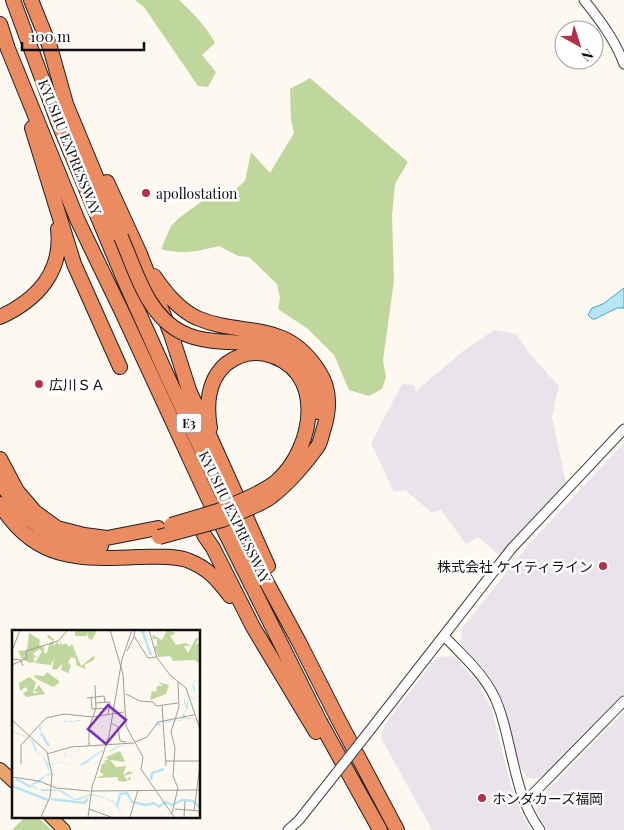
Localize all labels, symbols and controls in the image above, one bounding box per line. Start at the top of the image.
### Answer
scale bar [22,20,145,52]
north arrow [554,20,604,70]
text: 100 m [30,26,71,46]
text: N [578,45,597,66]
street label: KYUSHU EXPRESSWAY [34,76,106,218]
place label: apollostation [156,184,238,203]
marker: apollostation [140,187,152,199]
place label: 広川ＳＡ [49,375,105,394]
marker: 広川ＳＡ [33,378,45,390]
road number: E3 [176,413,202,432]
street label: KYUSHU EXPRESSWAY [195,448,276,587]
place label: 株式会社 ケイティライン [437,557,593,576]
marker: 株式会社 ケイティライン [597,560,609,572]
inset map [12,630,200,818]
place label: ホンダカーズ福岡 [492,789,603,808]
marker: ホンダカーズ福岡 [476,792,488,804]

